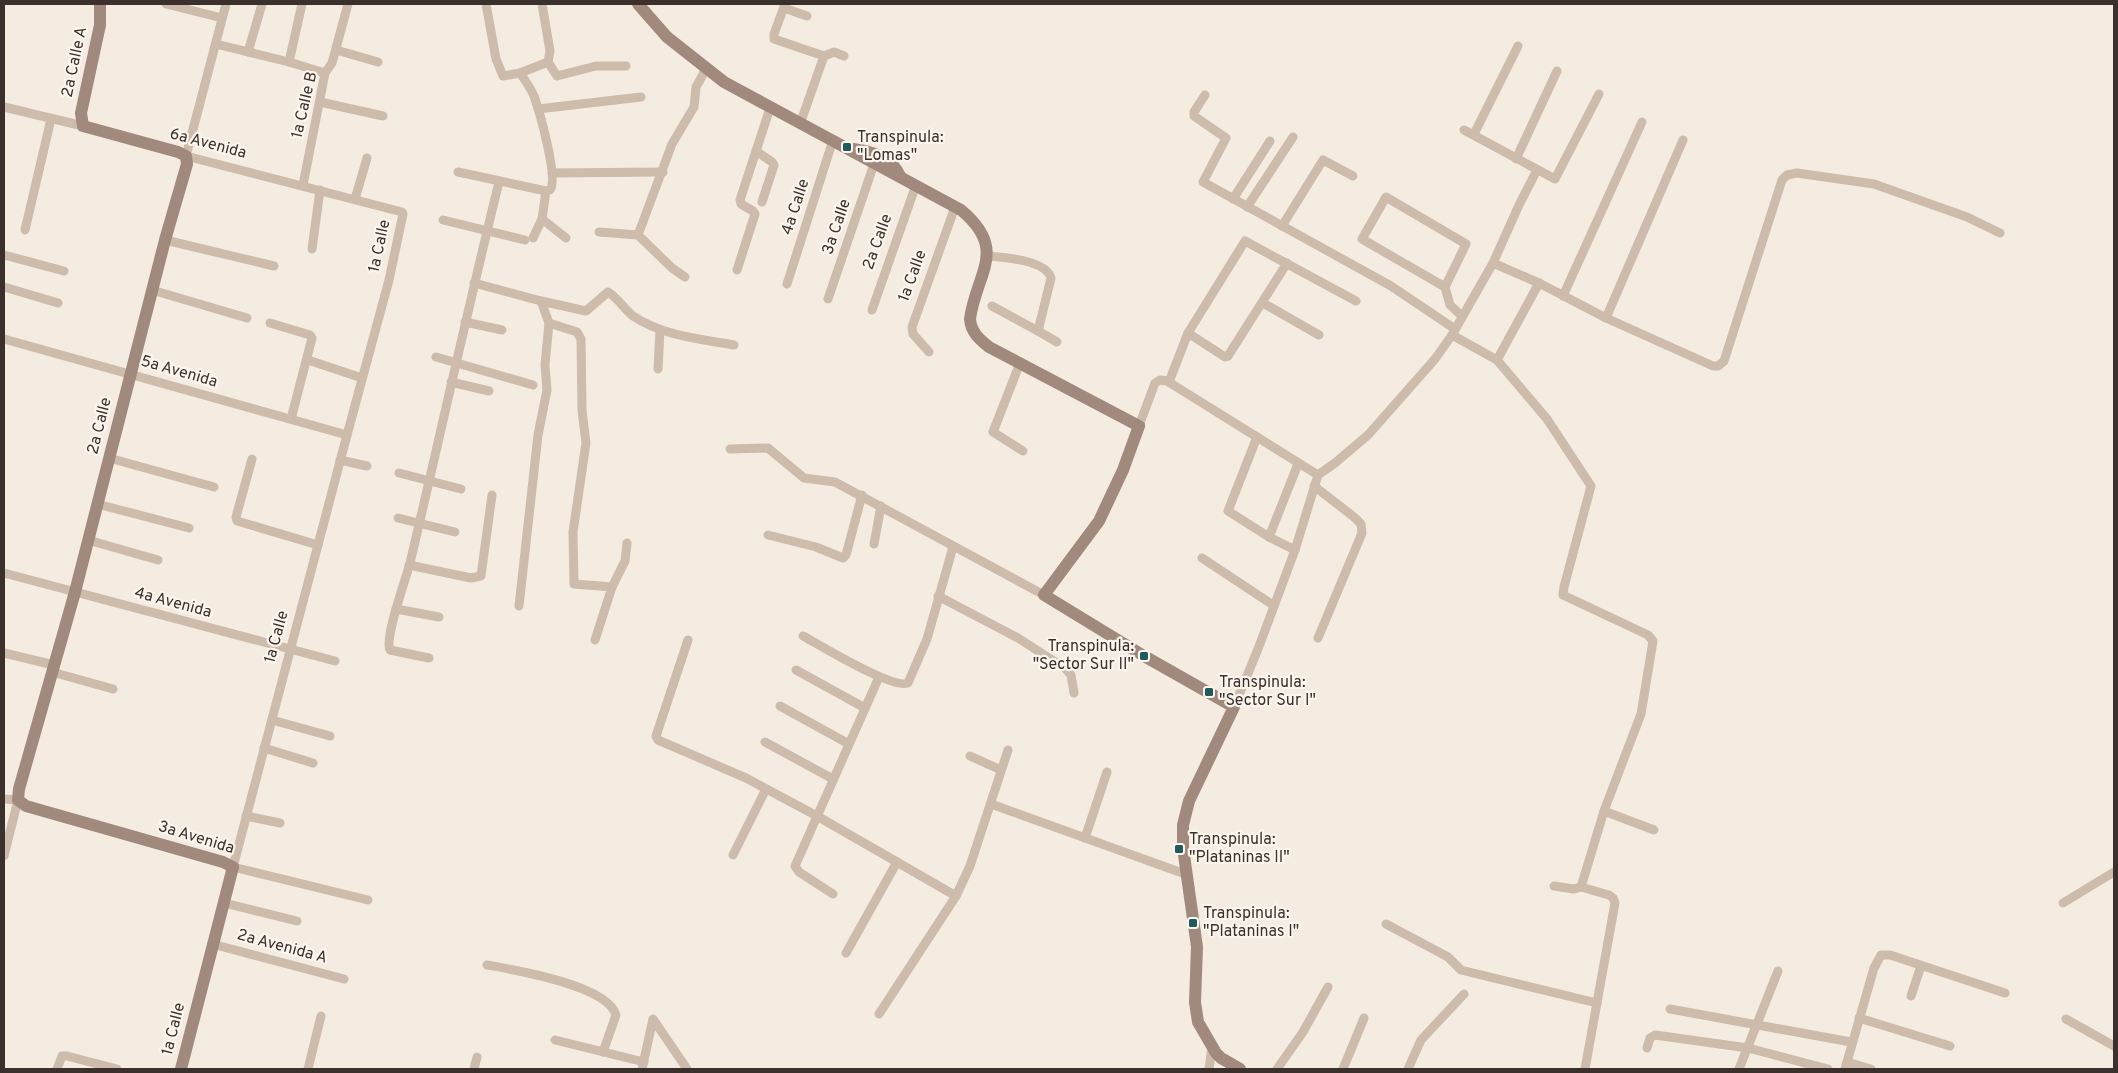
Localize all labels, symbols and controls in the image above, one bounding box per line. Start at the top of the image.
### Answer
street label: 2a Calle A [58,25,92,99]
street label: 1a Calle B [288,70,322,140]
street label: 6a Avenida [167,124,249,164]
place label: Transpinula: "Lomas" [857,128,944,166]
marker: Transpinula: "Lomas" [841,141,853,153]
street label: 4a Calle [778,176,814,238]
street label: 3a Calle [818,196,856,258]
street label: 2a Calle [859,211,897,273]
street label: 1a Calle [365,218,395,274]
street label: 1a Calle [894,247,932,305]
street label: 5a Avenida [138,352,220,392]
street label: 2a Calle [83,396,117,456]
street label: 4a Avenida [132,583,214,623]
street label: 1a Calle [260,609,294,665]
place label: Transpinula: "Sector Sur II" [1033,637,1134,675]
marker: Transpinula: "Sector Sur II" [1138,650,1150,662]
place label: Transpinula: "Sector Sur I" [1219,673,1316,711]
marker: Transpinula: "Sector Sur I" [1203,686,1215,698]
street label: 3a Avenida [155,817,237,859]
place label: Transpinula: "Plataninas II" [1189,830,1290,868]
marker: Transpinula: "Plataninas II" [1173,843,1185,855]
place label: Transpinula: "Plataninas I" [1203,904,1299,942]
marker: Transpinula: "Plataninas I" [1187,917,1199,929]
street label: 2a Avenida A [235,925,329,969]
street label: 1a Calle [158,1001,190,1057]

